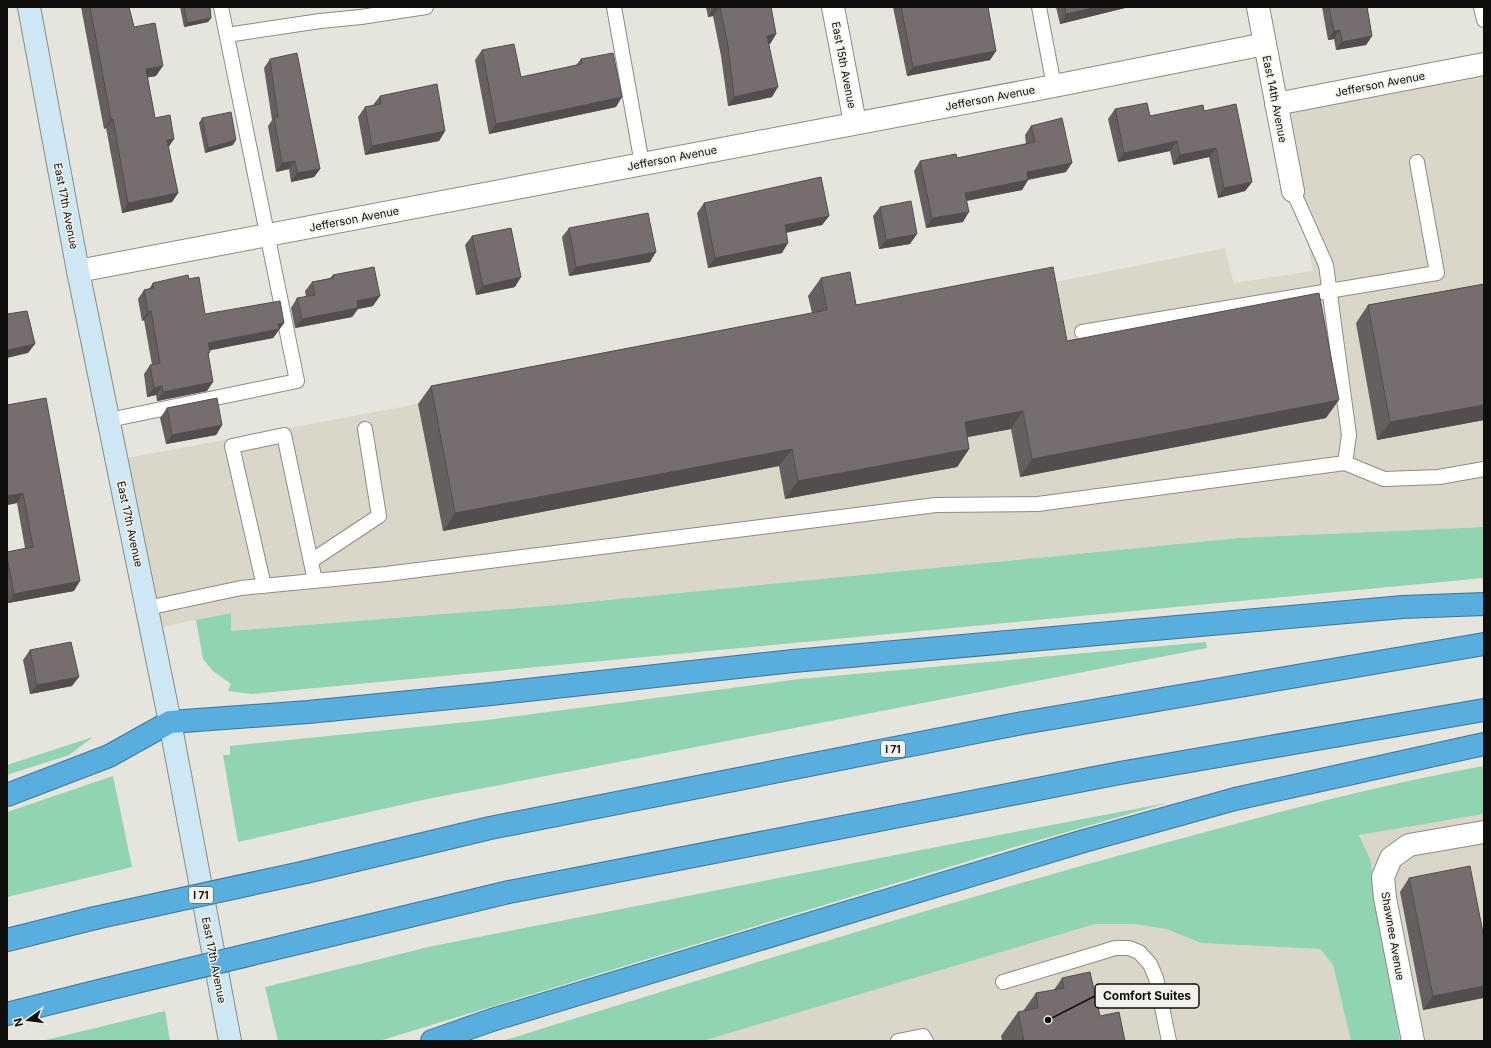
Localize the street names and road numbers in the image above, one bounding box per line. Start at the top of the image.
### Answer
street label: East 15th Avenue [829,20,859,110]
street label: East 14th Avenue [1260,54,1290,144]
street label: Jefferson Avenue [1334,68,1426,100]
street label: Jefferson Avenue [944,82,1036,114]
street label: Jefferson Avenue [626,142,718,174]
street label: East 17th Avenue [51,162,81,250]
street label: Jefferson Avenue [308,203,400,235]
street label: East 17th Avenue [114,480,146,568]
road number: I 71 [881,741,905,757]
road number: I 71 [189,887,213,903]
street label: Shawnee Avenue [1378,891,1408,981]
street label: East 17th Avenue [199,916,229,1004]

